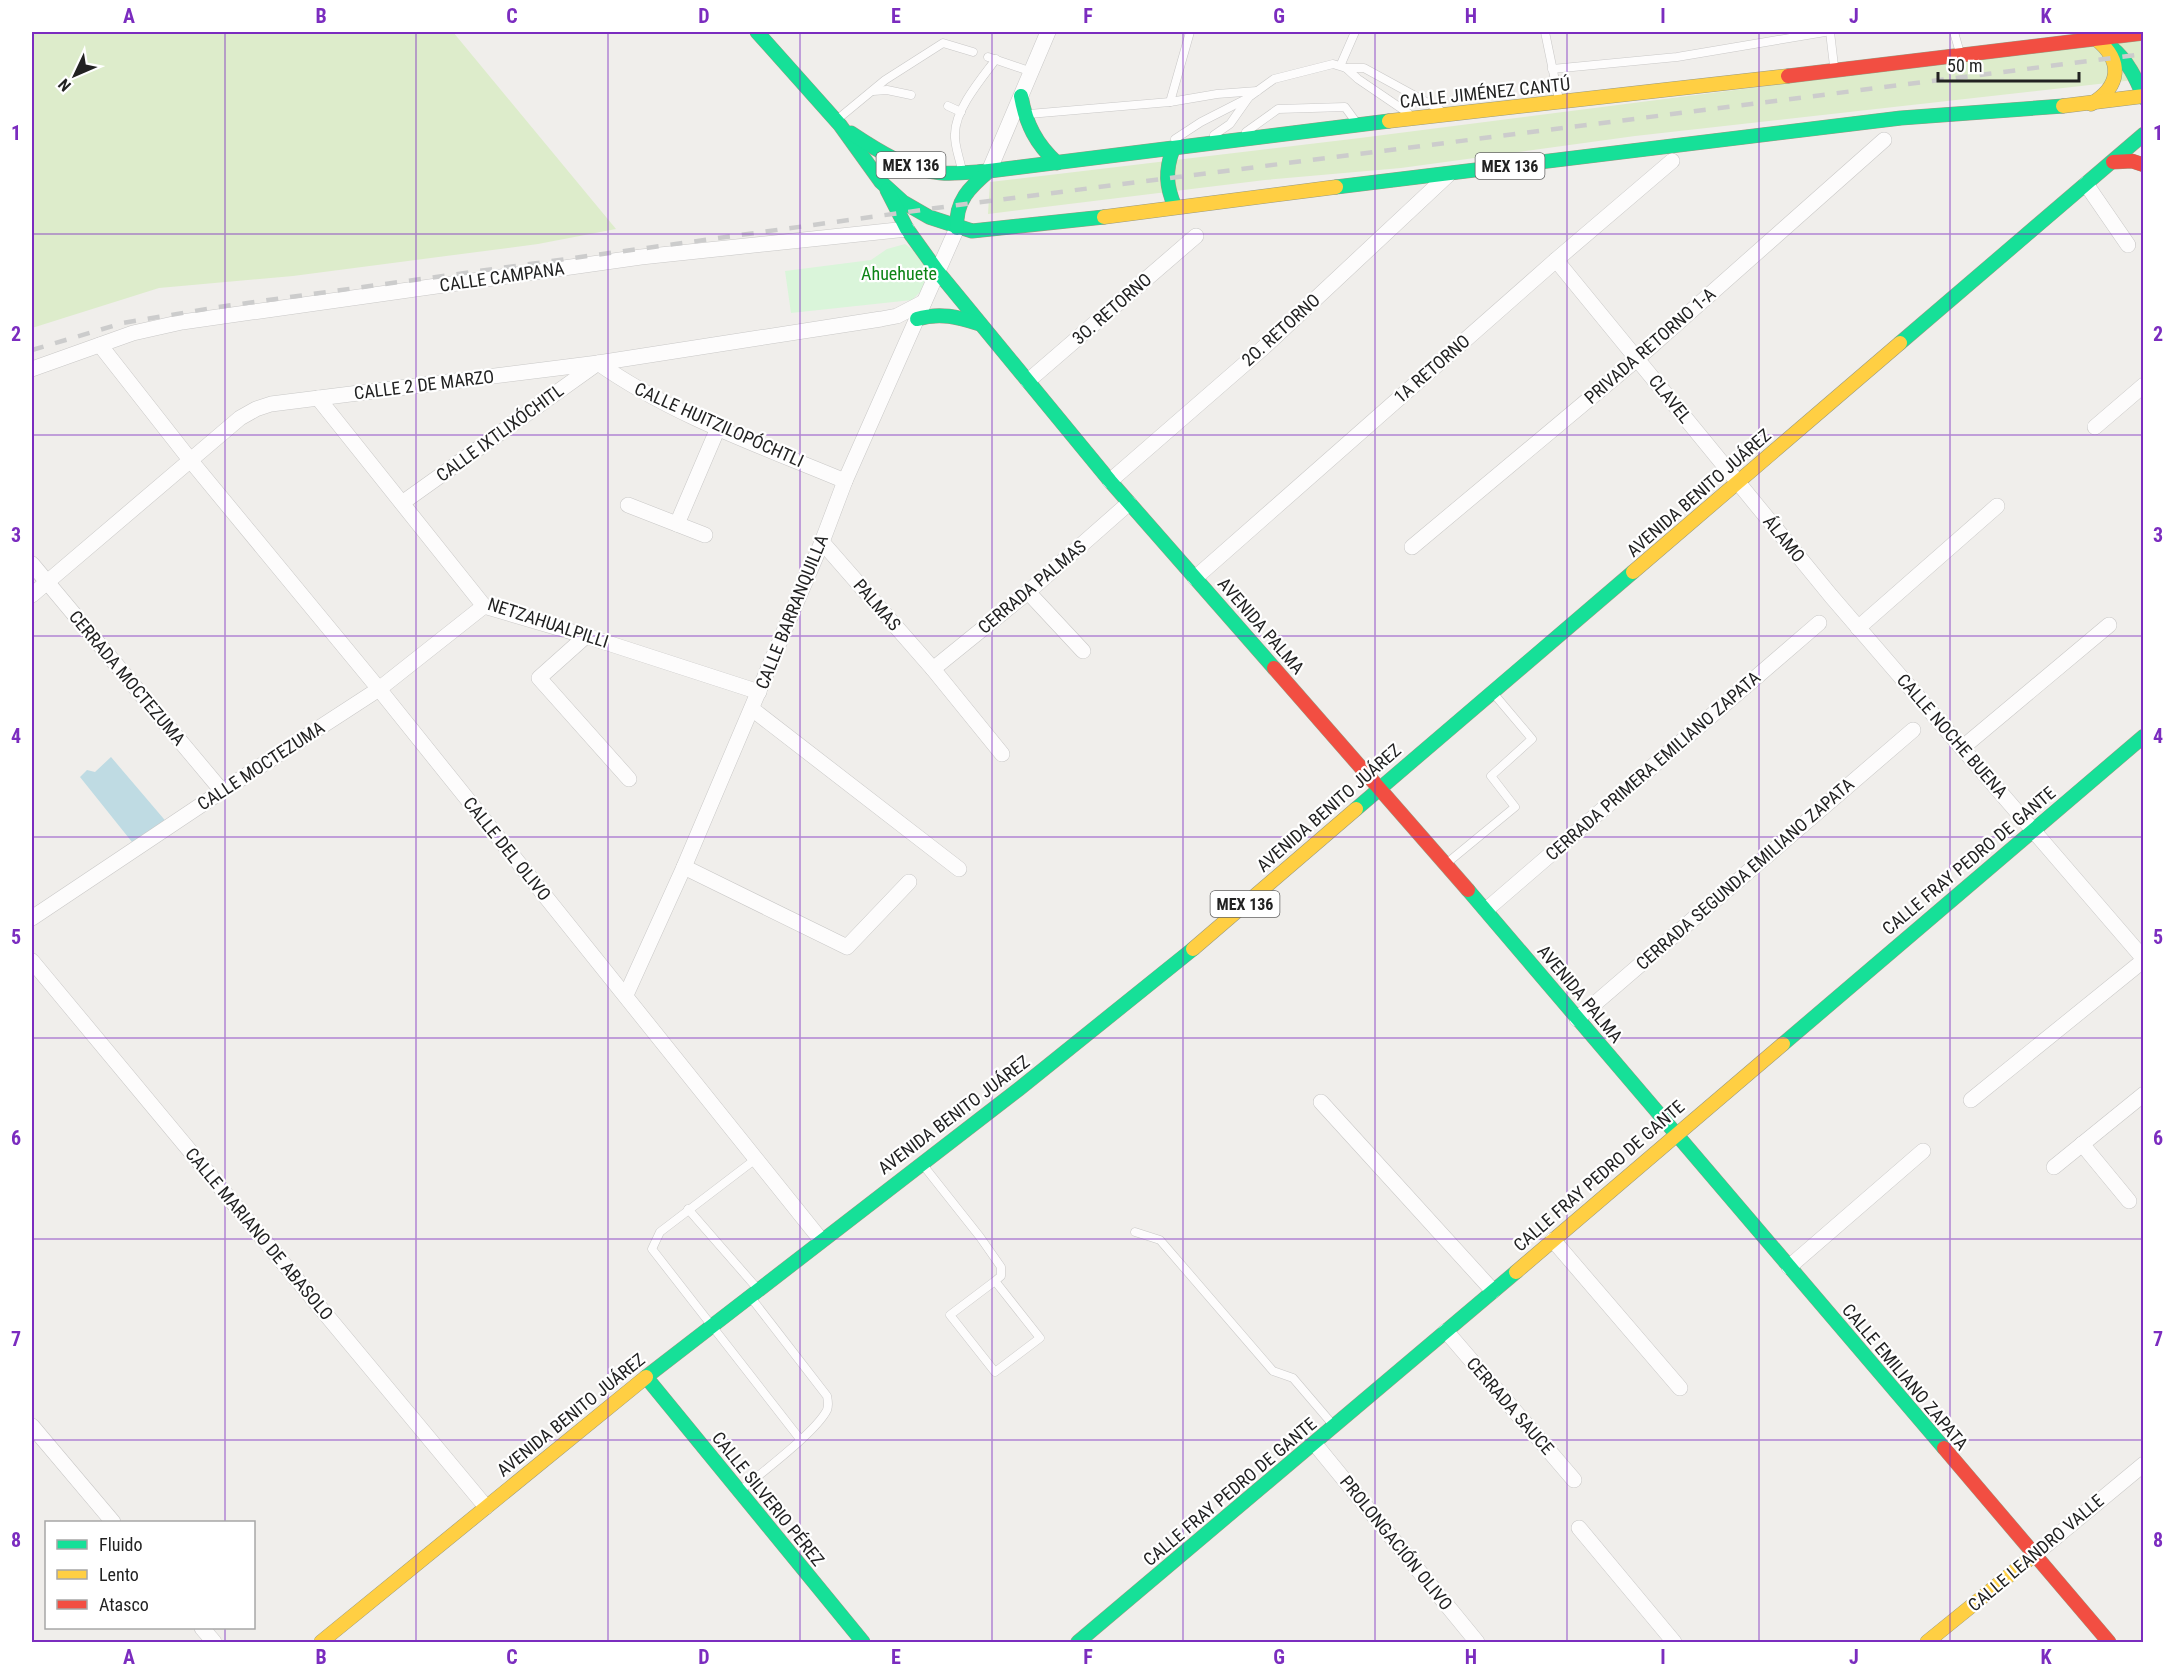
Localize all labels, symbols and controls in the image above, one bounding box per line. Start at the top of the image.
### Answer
text: A [123,4,135,28]
text: B [315,4,327,28]
text: C [506,4,518,28]
text: D [698,4,710,28]
text: E [891,4,901,28]
text: F [1083,4,1093,28]
text: G [1273,4,1285,28]
text: H [1465,4,1477,28]
text: I [1660,4,1666,28]
text: J [1849,4,1859,28]
text: K [2040,4,2052,28]
north arrow [45,45,105,105]
scale bar [1938,45,2079,83]
text: 50 m [1947,55,1982,76]
street label: CALLE JIMÉNEZ CANTÚ [1399,73,1571,112]
text: N [54,75,75,95]
text: 1 [11,121,21,145]
text: 1 [2153,121,2163,145]
road number: MEX 136 [876,152,946,178]
road number: MEX 136 [1476,153,1544,179]
street label: CALLE CAMPANA [438,257,566,296]
park label: Ahuehuete [861,263,937,284]
street label: 3O. RETORNO [1068,269,1155,349]
street label: PRIVADA RETORNO 1-A [1580,283,1720,408]
street label: 2O. RETORNO [1237,289,1324,370]
text: 2 [11,322,21,346]
text: 2 [2153,322,2163,346]
street label: 1A RETORNO [1389,330,1474,407]
street label: CALLE 2 DE MARZO [353,365,495,404]
street label: CLAVEL [1645,370,1696,427]
street label: CALLE HUITZILOPÓCHTLI [631,378,807,471]
street label: CALLE IXTLIXÓCHITL [432,379,568,486]
street label: AVENIDA BENITO JUÁREZ [1622,424,1775,561]
street label: ÁLAMO [1759,511,1810,566]
text: 3 [11,523,21,547]
text: 3 [2153,523,2163,547]
street label: CALLE BARRANQUILLA [751,531,832,692]
street label: CERRADA PALMAS [973,535,1090,638]
street label: AVENIDA PALMA [1214,573,1309,679]
street label: PALMAS [849,575,905,635]
street label: NETZAHUALPILLI [485,593,611,652]
street label: CERRADA MOCTEZUMA [65,606,190,750]
street label: CERRADA PRIMERA EMILIANO ZAPATA [1541,666,1765,865]
street label: CALLE NOCHE BUENA [1893,669,2012,803]
street label: CALLE MOCTEZUMA [193,716,329,814]
text: 4 [11,724,21,748]
text: 4 [2153,724,2163,748]
street label: AVENIDA BENITO JUÁREZ [1252,739,1405,876]
street label: CERRADA SEGUNDA EMILIANO ZAPATA [1631,773,1858,974]
street label: CALLE FRAY PEDRO DE GANTE [1878,782,2060,939]
street label: CALLE DEL OLIVO [459,793,556,905]
road number: MEX 136 [1210,891,1280,917]
text: 5 [11,925,21,949]
text: 5 [2153,925,2163,949]
street label: AVENIDA PALMA [1534,941,1628,1047]
street label: AVENIDA BENITO JUÁREZ [874,1051,1034,1178]
street label: CALLE FRAY PEDRO DE GANTE [1509,1096,1688,1256]
text: 6 [11,1126,21,1150]
text: 6 [2153,1126,2163,1150]
street label: CALLE MARIANO DE ABASOLO [181,1143,338,1324]
street label: CALLE EMILIANO ZAPATA [1838,1299,1973,1455]
text: 7 [11,1327,21,1351]
text: 7 [2153,1327,2163,1351]
street label: AVENIDA BENITO JUÁREZ [493,1349,649,1481]
street label: CERRADA SAUCE [1462,1353,1558,1459]
street label: CALLE FRAY PEDRO DE GANTE [1139,1413,1321,1570]
street label: CALLE SILVERIO PÉREZ [708,1427,829,1570]
street label: PROLONGACIÓN OLIVO [1336,1471,1457,1614]
street label: CALLE LEANDRO VALLE [1964,1490,2108,1615]
legend [45,1521,255,1629]
text: 8 [11,1528,21,1552]
text: 8 [2153,1528,2163,1552]
text: Fluido [99,1534,143,1555]
text: Lento [99,1564,139,1585]
text: Atasco [99,1594,149,1615]
text: A [123,1645,135,1669]
text: B [315,1645,327,1669]
text: C [506,1645,518,1669]
text: D [698,1645,710,1669]
text: E [891,1645,901,1669]
text: F [1083,1645,1093,1669]
text: G [1273,1645,1285,1669]
text: H [1465,1645,1477,1669]
text: I [1660,1645,1666,1669]
text: J [1849,1645,1859,1669]
text: K [2040,1645,2052,1669]

